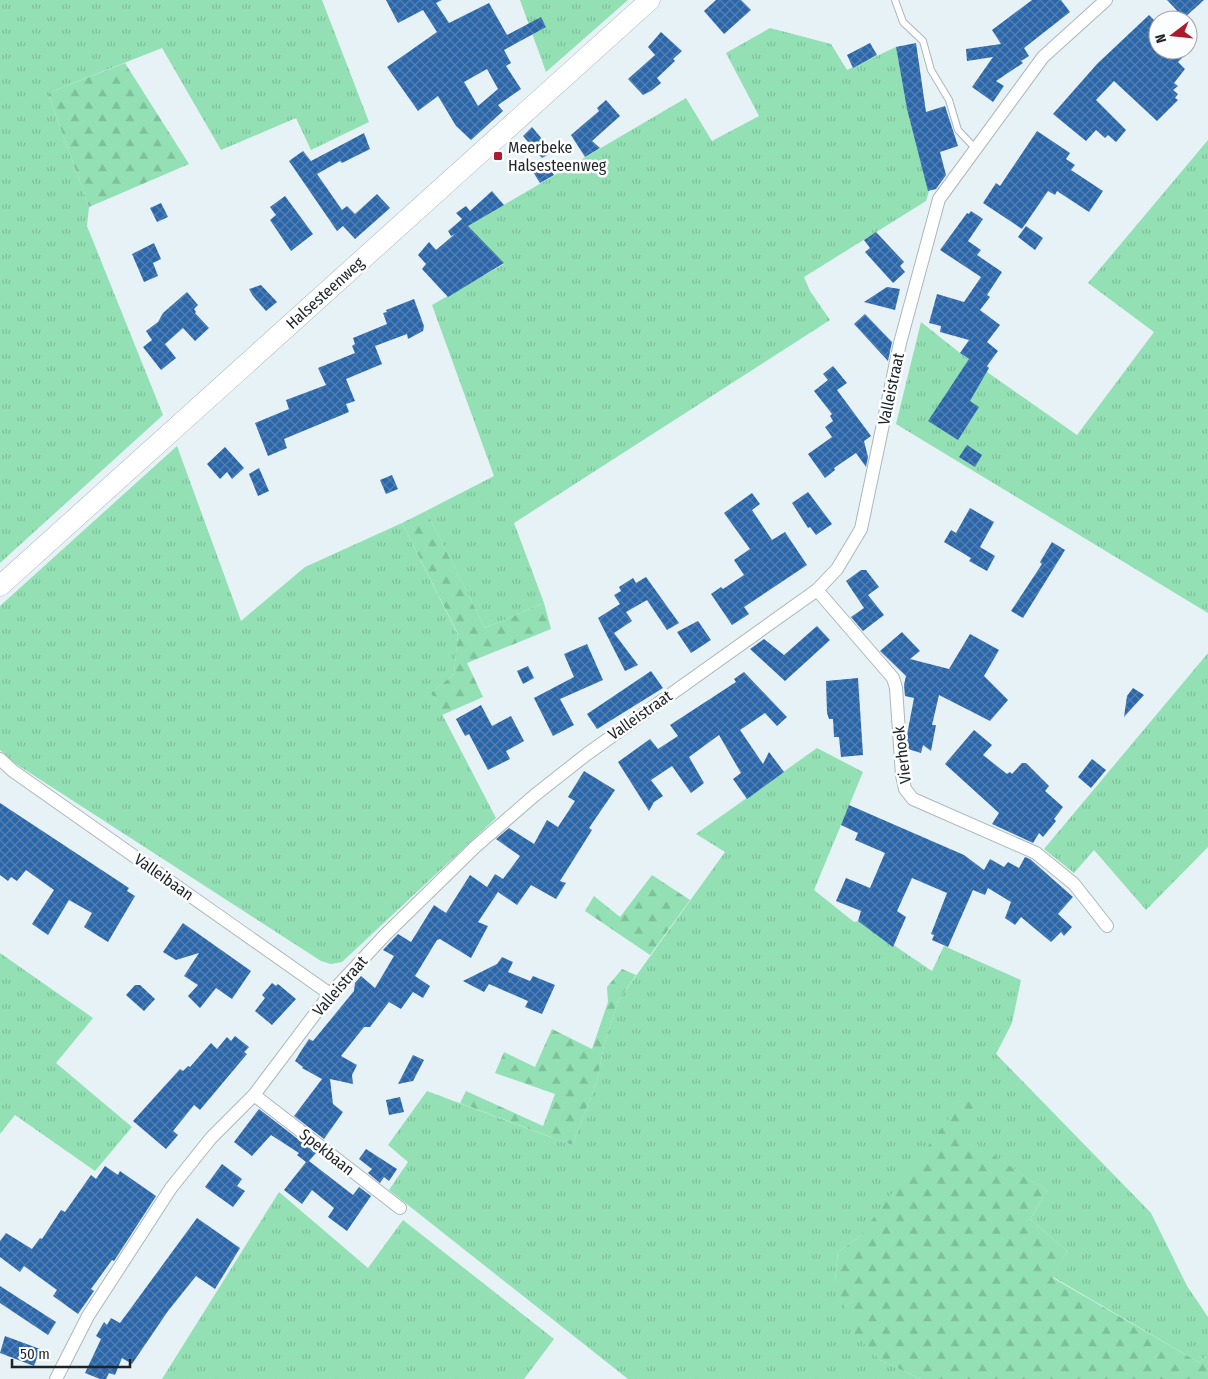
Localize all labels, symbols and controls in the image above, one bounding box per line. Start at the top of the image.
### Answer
north arrow [1148,10,1198,60]
text: N [1152,32,1170,45]
place label: Meerbeke Halsesteenweg [508,138,607,175]
marker: Meerbeke Halsesteenweg [492,150,504,162]
street label: Halsesteenweg [282,253,368,333]
street label: Valleistraat [874,350,908,427]
street label: Valleistraat [604,686,676,744]
street label: Vierhoek [889,725,915,785]
street label: Valleibaan [131,850,197,904]
street label: Valleistraat [309,951,372,1020]
street label: Spekbaan [296,1125,358,1179]
scale bar [12,1336,130,1368]
text: 50 m [20,1345,50,1363]

